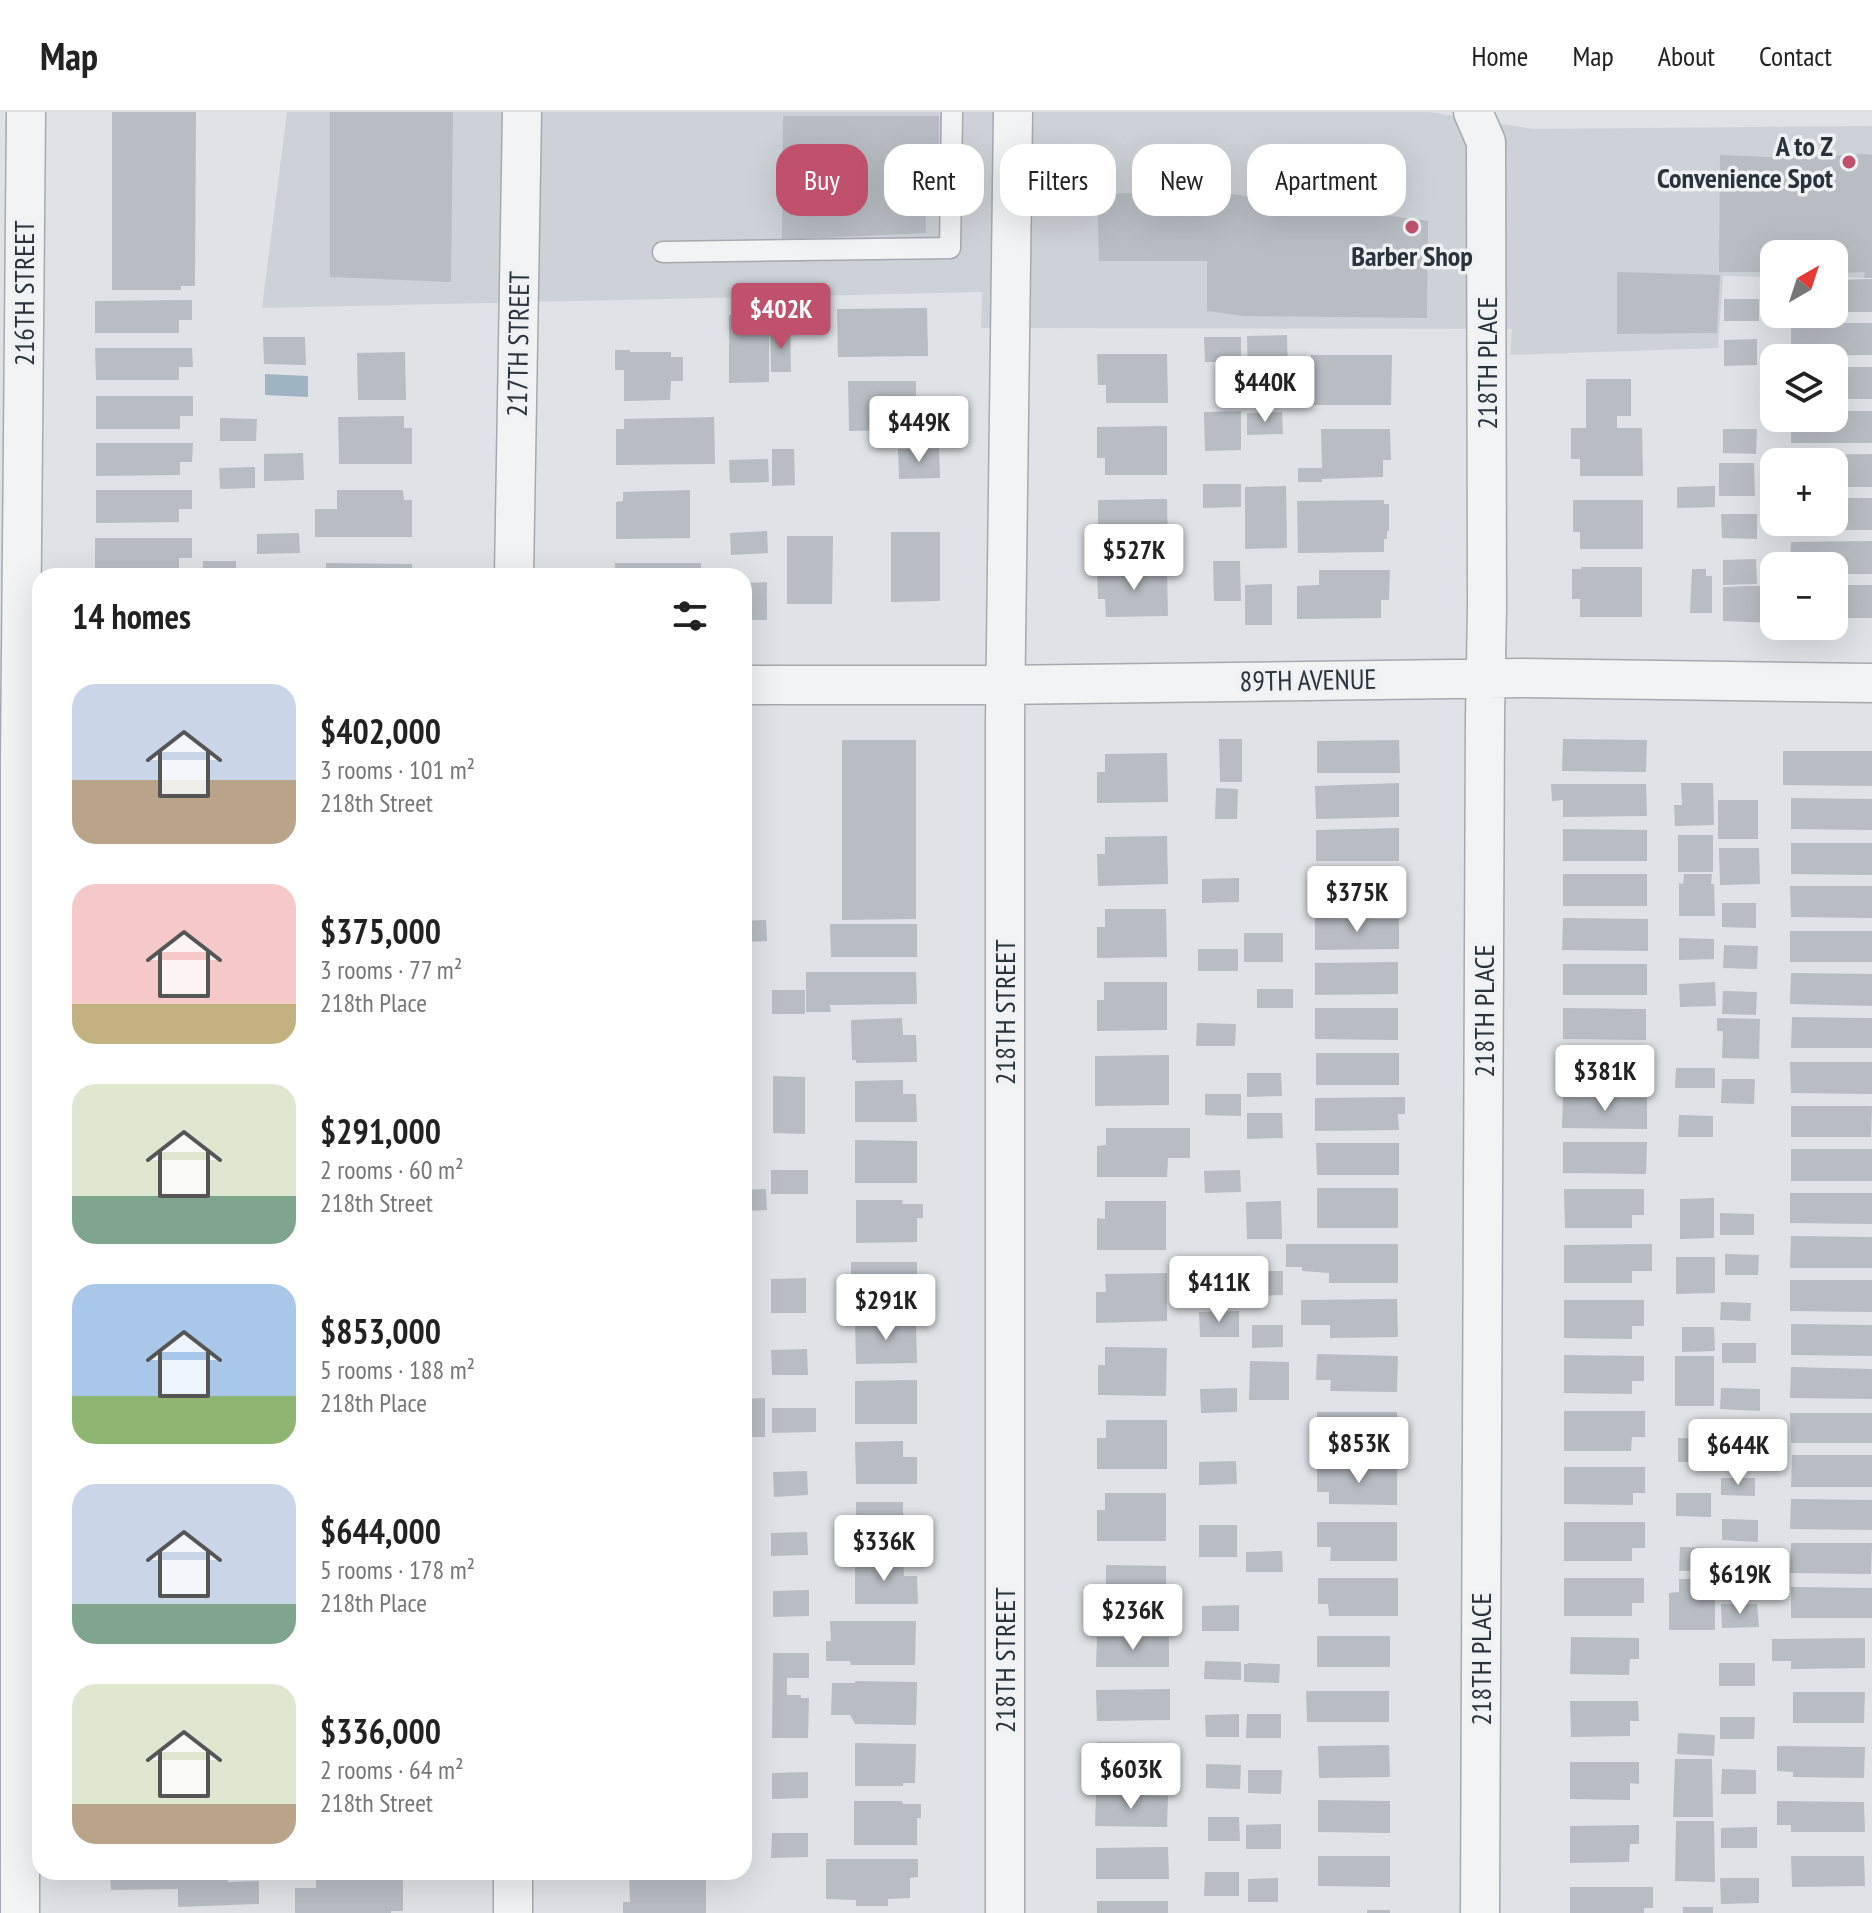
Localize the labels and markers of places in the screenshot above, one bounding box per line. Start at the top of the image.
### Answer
place label: A to Z Convenience Spot [1657,127,1833,196]
marker: A to Z Convenience Spot [1840,153,1858,171]
marker: Barber Shop [1403,218,1421,236]
place label: Barber Shop [1351,237,1473,274]
pin: $402K [725,283,837,351]
pin: $440K [1209,356,1321,424]
pin: $449K [863,396,975,464]
pin: $527K [1078,524,1190,592]
pin: $375K [1301,866,1413,934]
pin: $381K [1549,1045,1661,1113]
pin: $411K [1163,1256,1275,1324]
pin: $291K [830,1274,942,1342]
pin: $853K [1303,1417,1415,1485]
pin: $644K [1682,1419,1794,1487]
pin: $336K [828,1515,940,1583]
pin: $619K [1684,1548,1796,1616]
pin: $236K [1077,1584,1189,1652]
pin: $603K [1075,1743,1187,1811]

